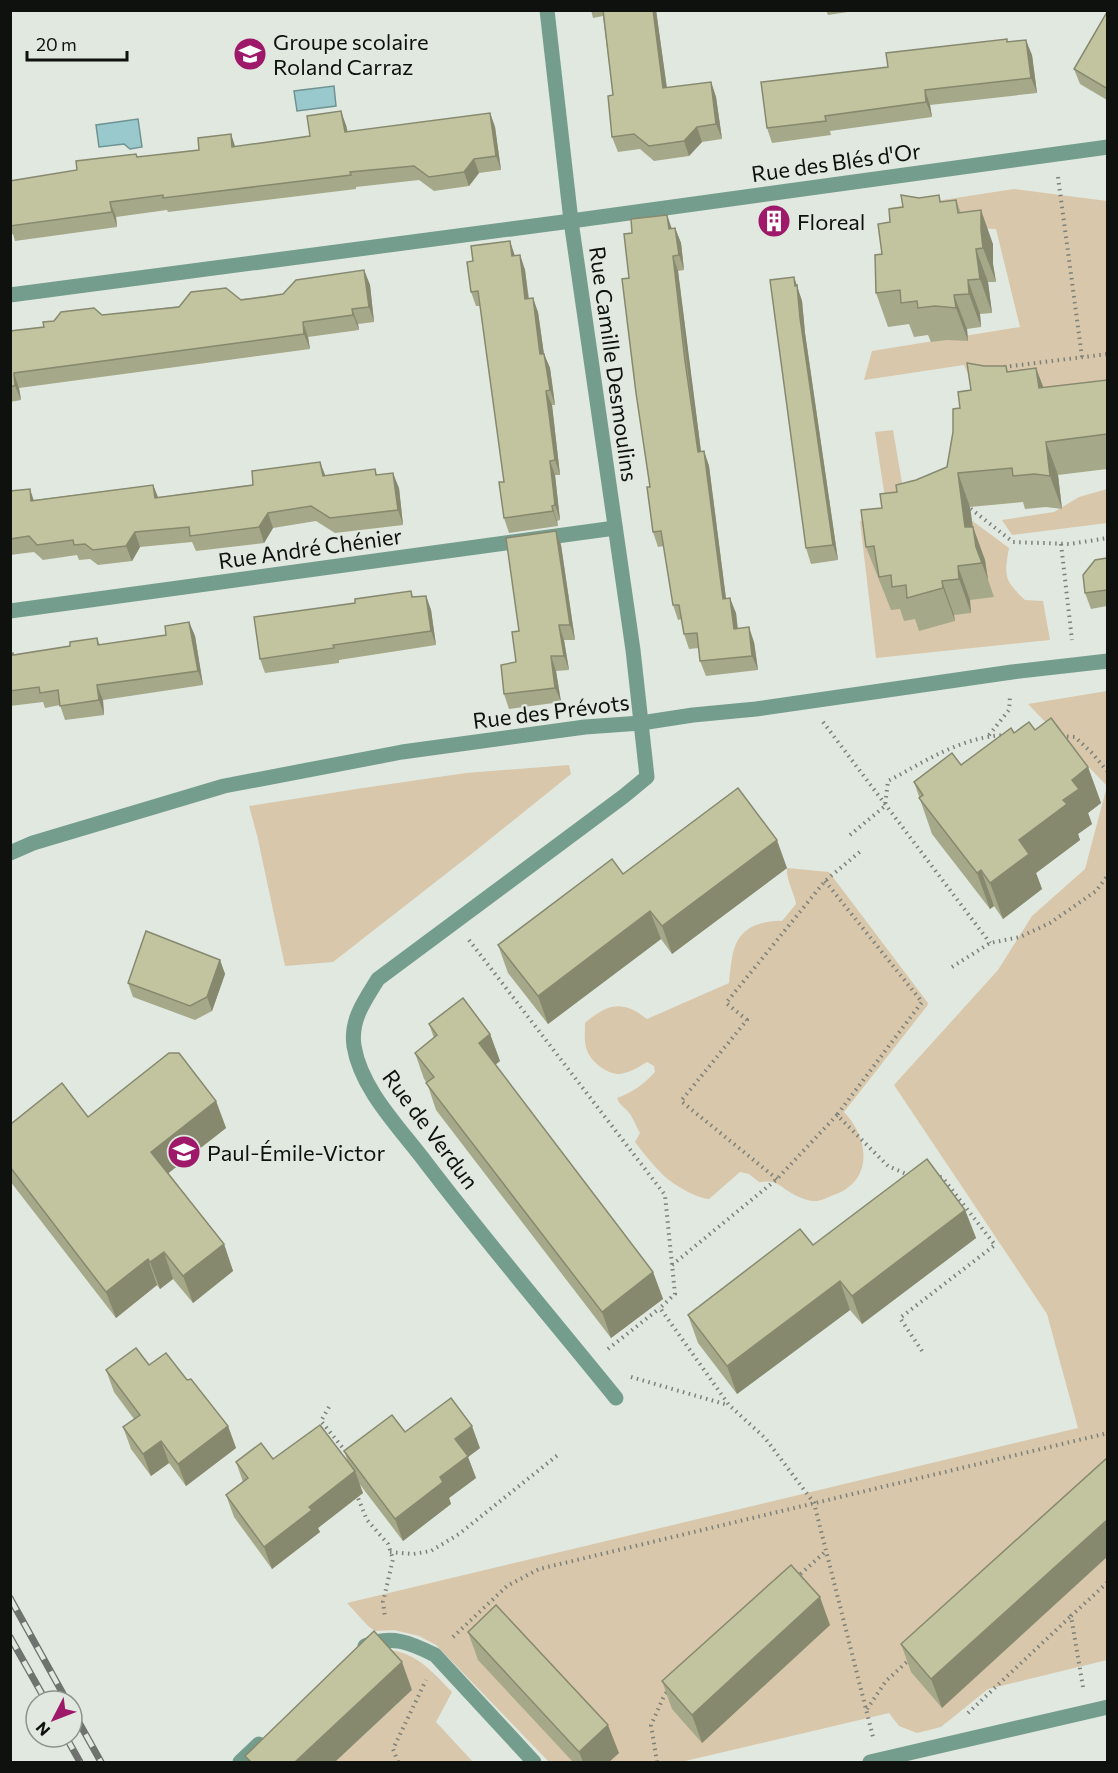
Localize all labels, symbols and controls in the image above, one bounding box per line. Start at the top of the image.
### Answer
scale bar [27,24,128,62]
place label: Groupe scolaire Roland Carraz [273,28,429,80]
text: 20 m [36,33,77,55]
school or university icon: Groupe scolaire Roland Carraz [232,36,268,72]
street label: Rue des Blés d'Or [750,137,923,187]
building icon: Floreal [756,203,792,239]
place label: Floreal [797,208,865,235]
street label: Rue Camille Desmoulins [584,245,644,483]
street label: Rue André Chénier [216,522,404,574]
street label: Rue des Prévots [471,688,631,734]
street label: Rue de Verdun [377,1064,485,1194]
school or university icon: Paul-Émile-Victor [166,1134,202,1170]
place label: Paul-Émile-Victor [207,1139,385,1166]
north arrow [24,1689,84,1749]
text: N [31,1719,54,1740]

